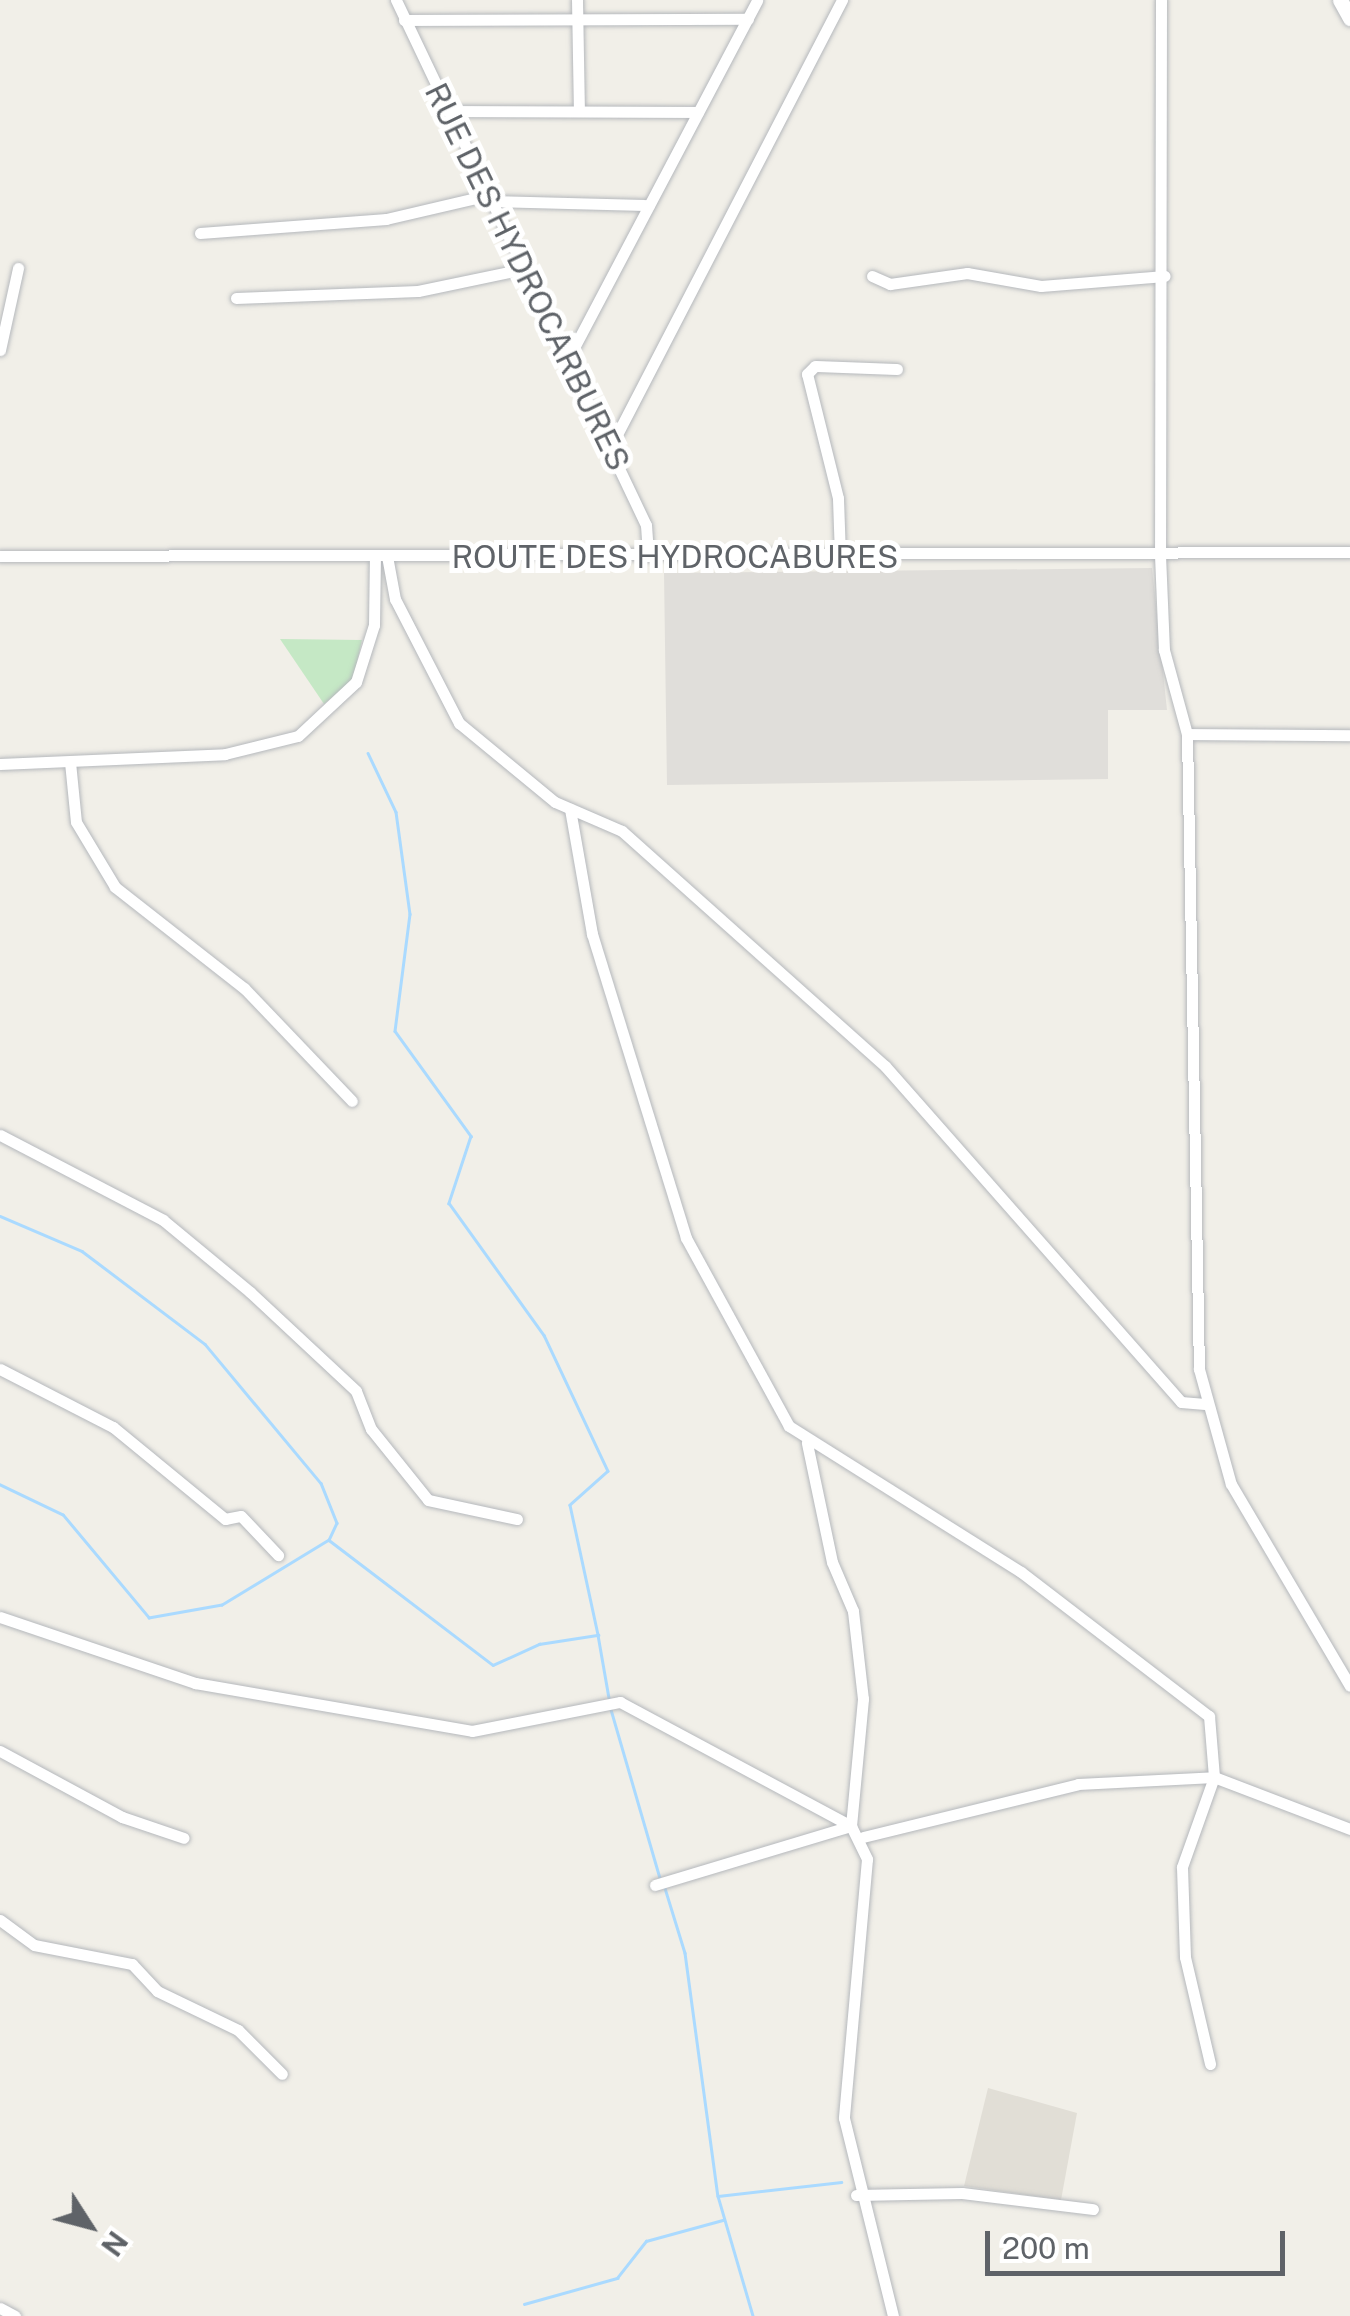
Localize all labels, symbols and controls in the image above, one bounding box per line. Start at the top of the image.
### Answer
street label: RUE DES HYDROCARBURES [416,77,638,477]
street label: ROUTE DES HYDROCABURES [452,538,898,576]
north arrow [40,2176,140,2276]
scale bar [990,2211,1290,2273]
text: N [95,2225,134,2262]
text: 200 m [1002,2230,1090,2266]

